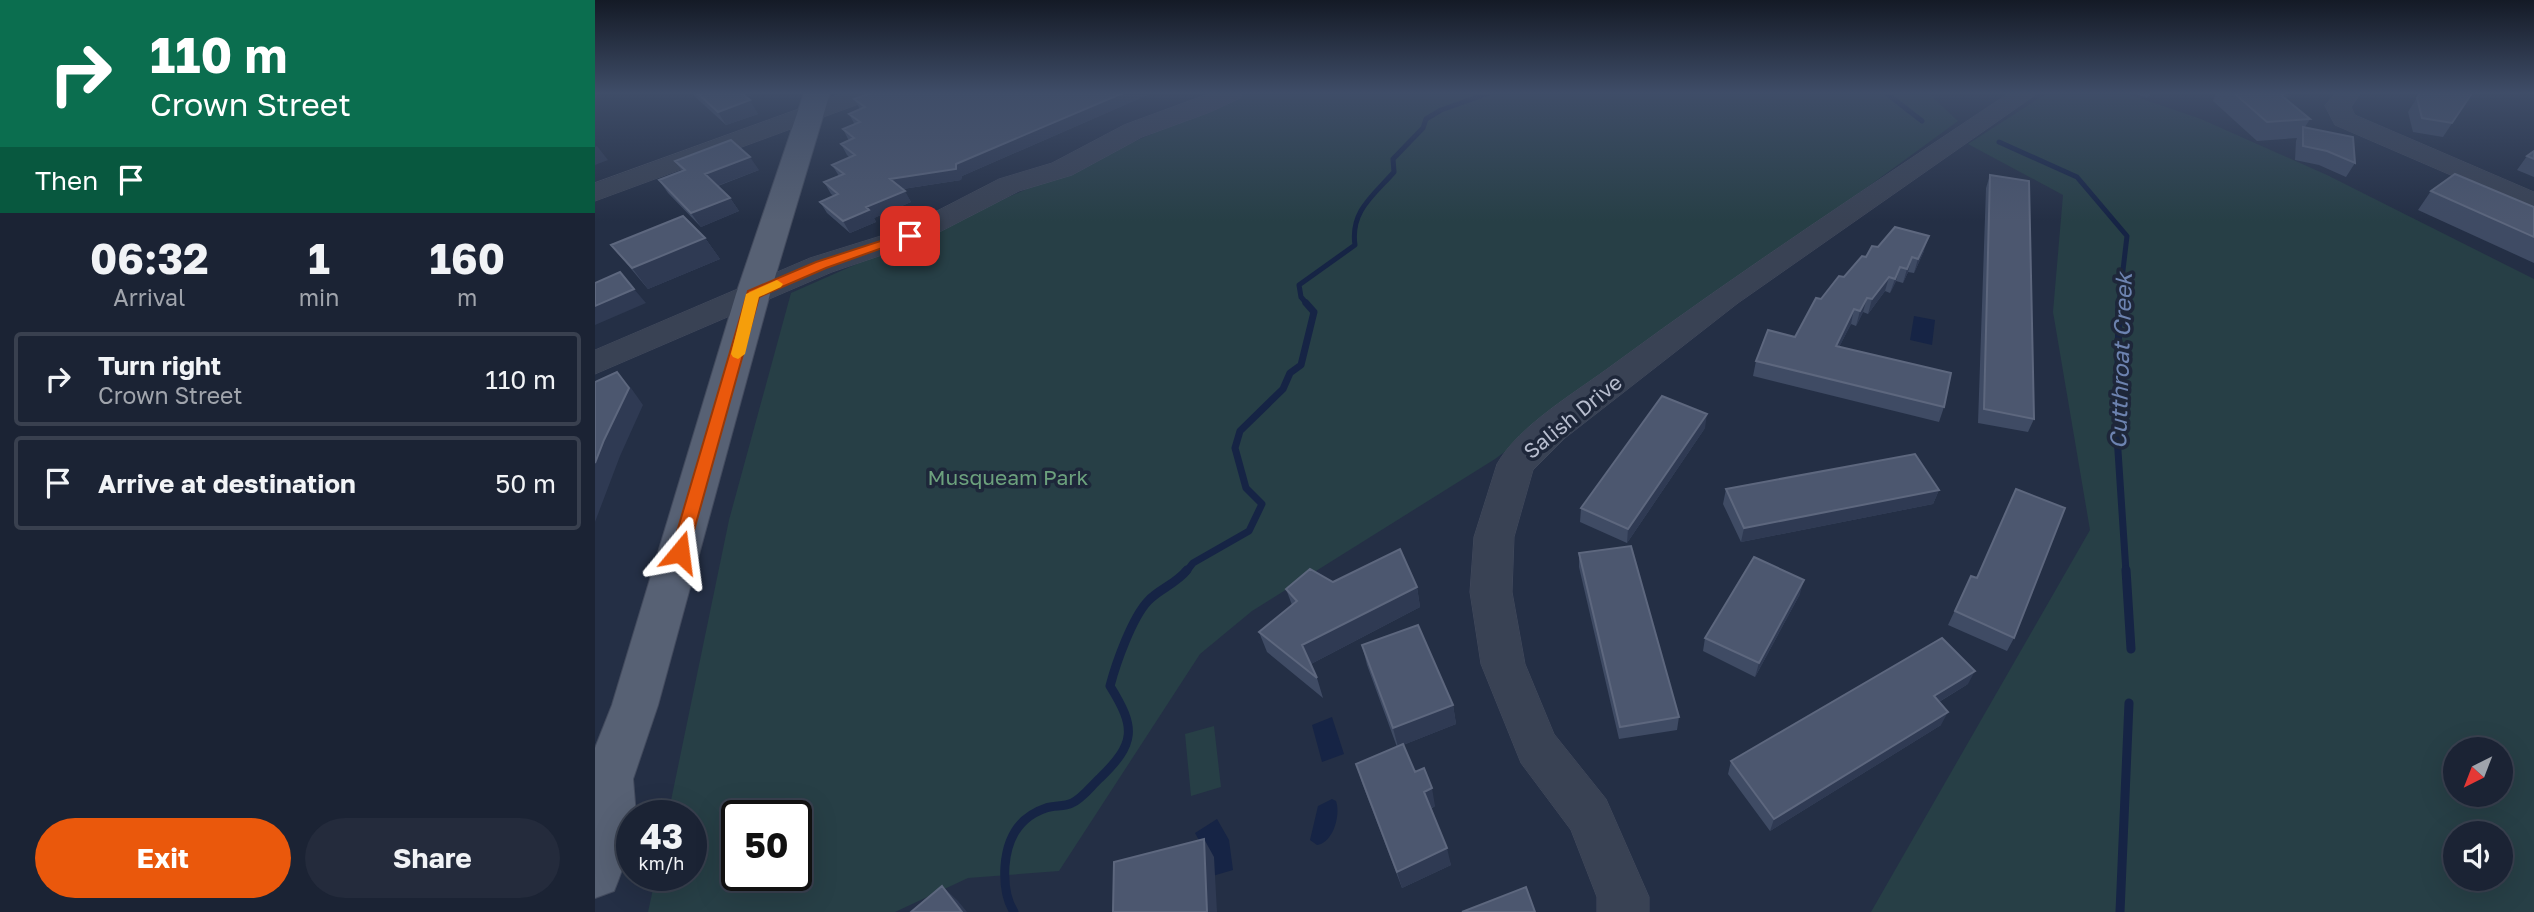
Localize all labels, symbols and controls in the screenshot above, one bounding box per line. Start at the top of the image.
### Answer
text: 110 m [150,25,287,84]
icon: right [35,28,126,119]
text: Crown Street [150,85,351,123]
icon: arrive [112,161,150,199]
text: Then [35,165,98,196]
pin [880,206,940,266]
icon: arrive [891,217,929,255]
text: 06:32 [90,233,209,283]
text: 1 [308,233,330,283]
text: 160 [429,233,505,283]
water label: Cutthroat Creek [2103,270,2137,449]
text: Arrival [113,283,185,311]
text: min [299,283,339,311]
text: m [457,283,477,311]
text: Turn right [98,350,221,381]
icon: right [39,360,77,398]
text: 110 m [485,364,556,395]
street label: Salish Drive [1518,369,1627,464]
text: Crown Street [98,381,243,409]
icon: arrive [39,464,77,502]
park label: Musqueam Park [928,464,1089,490]
text: Arrive at destination [98,468,356,499]
text: 50 m [495,468,556,499]
position arrow [643,515,717,589]
north arrow [2443,737,2513,807]
map controls [2443,737,2513,891]
speed limit sign: 50 [721,800,812,891]
text: 43 [640,815,683,857]
button: Exit [35,818,291,898]
button: Share [305,818,560,898]
button: sound [2443,821,2513,891]
text: km/h [639,852,684,874]

